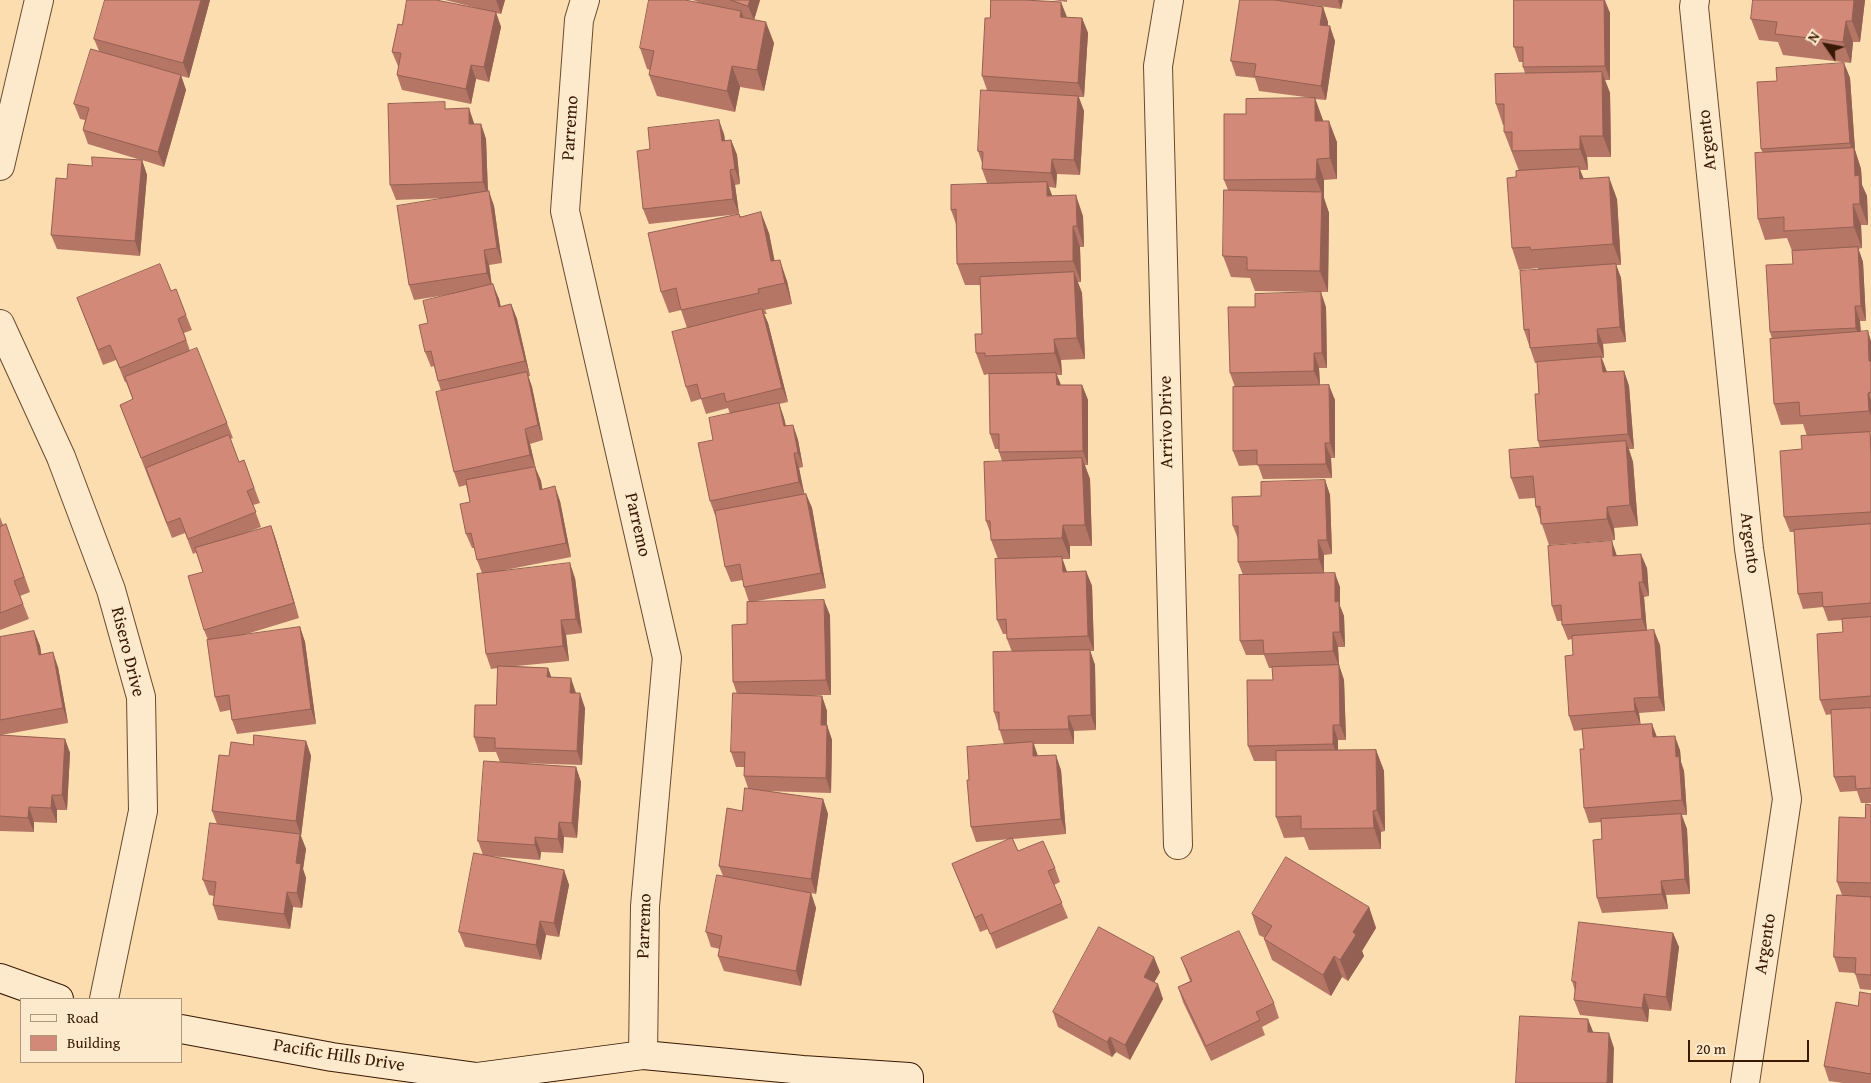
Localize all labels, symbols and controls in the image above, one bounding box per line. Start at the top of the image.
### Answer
north arrow [1801,20,1851,70]
text: N [1802,27,1824,46]
street label: Parremo [558,95,584,161]
street label: Argento [1694,108,1722,172]
street label: Arrivo Drive [1155,375,1179,469]
street label: Parremo [619,491,655,559]
street label: Argento [1735,511,1763,575]
street label: Risero Drive [105,605,149,699]
street label: Parremo [633,893,657,959]
street label: Argento [1751,912,1781,976]
legend [20,998,182,1063]
text: Road [67,1007,98,1028]
scale bar [1691,1030,1812,1062]
text: Building [67,1032,120,1053]
street label: Pacific Hills Drive [272,1035,406,1077]
text: 20 m [1696,1038,1726,1059]

